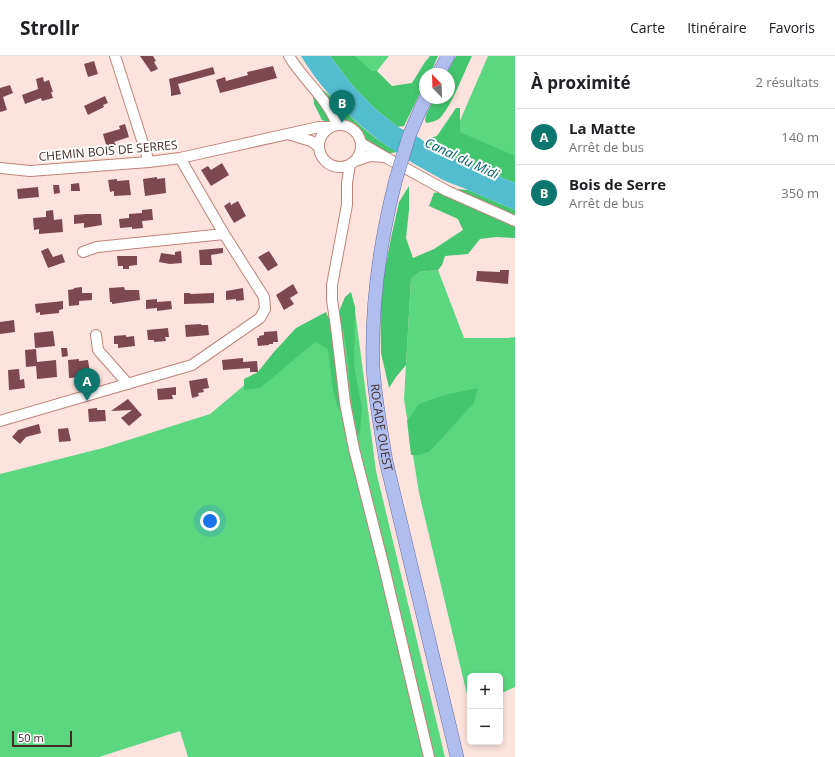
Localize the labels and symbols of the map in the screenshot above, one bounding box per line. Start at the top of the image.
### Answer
north arrow [419,68,455,104]
pin: B [329,90,355,123]
water label: Canal du Midi [422,133,503,183]
street label: CHEMIN BOIS DE SERRES [38,136,178,165]
pin: A [74,368,100,401]
street label: ROCADE OUEST [366,383,397,473]
your location [200,511,220,531]
scale bar [12,729,72,748]

